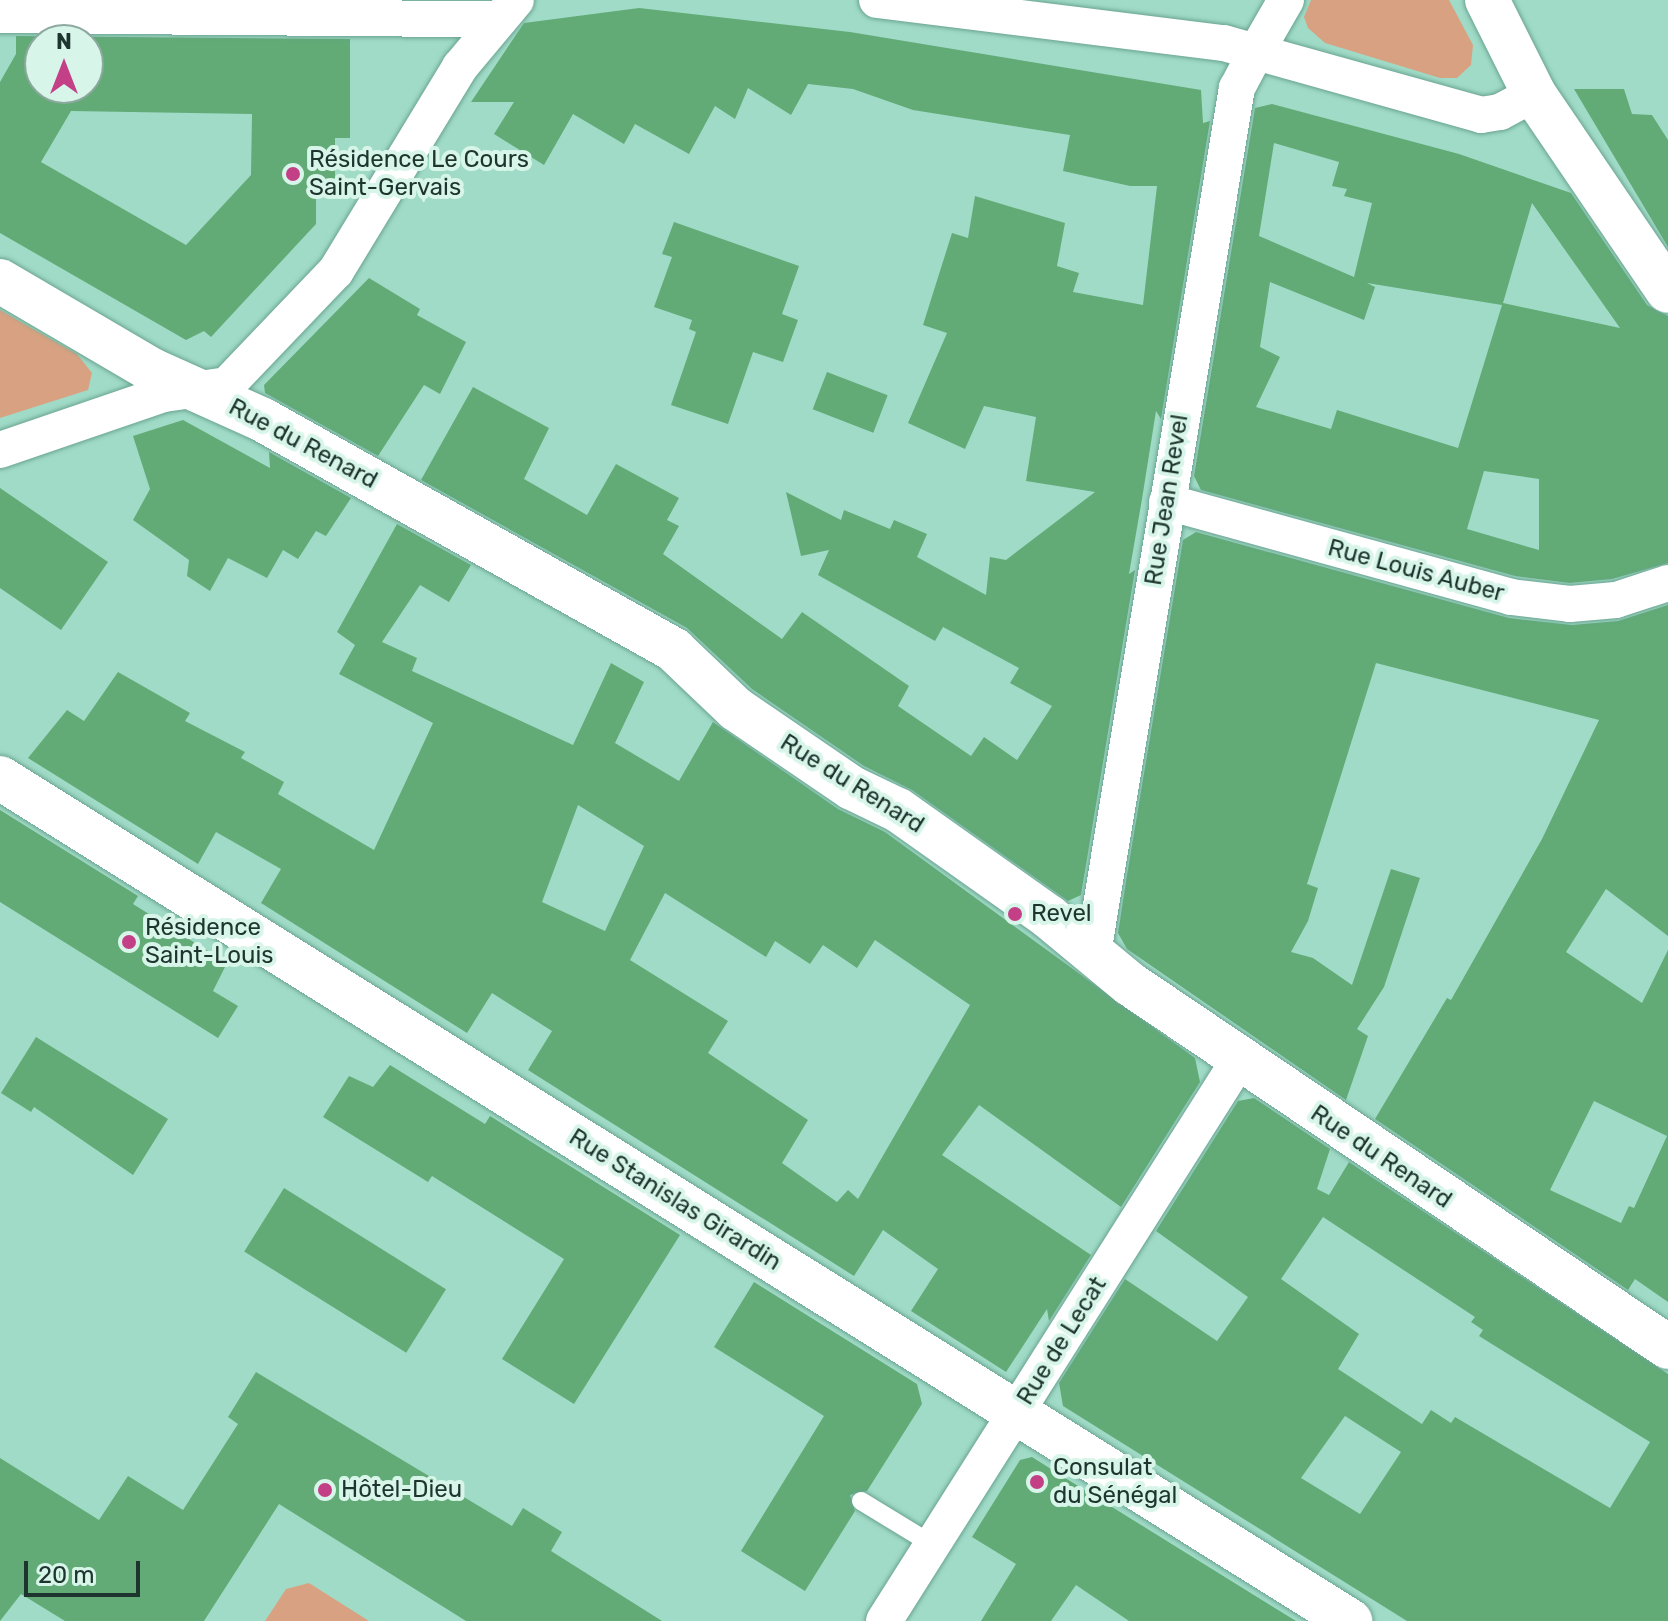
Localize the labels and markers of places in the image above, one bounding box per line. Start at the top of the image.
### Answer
place label: Résidence Le Cours Saint-Gervais [309,146,529,202]
marker: Résidence Le Cours Saint-Gervais [284,165,302,183]
place label: Revel [1031,900,1092,928]
marker: Revel [1006,905,1024,923]
place label: Résidence Saint-Louis [145,914,273,970]
marker: Résidence Saint-Louis [120,933,138,951]
place label: Consulat du Sénégal [1053,1454,1177,1510]
marker: Consulat du Sénégal [1028,1473,1046,1491]
place label: Hôtel-Dieu [341,1476,462,1504]
marker: Hôtel-Dieu [316,1481,334,1499]

